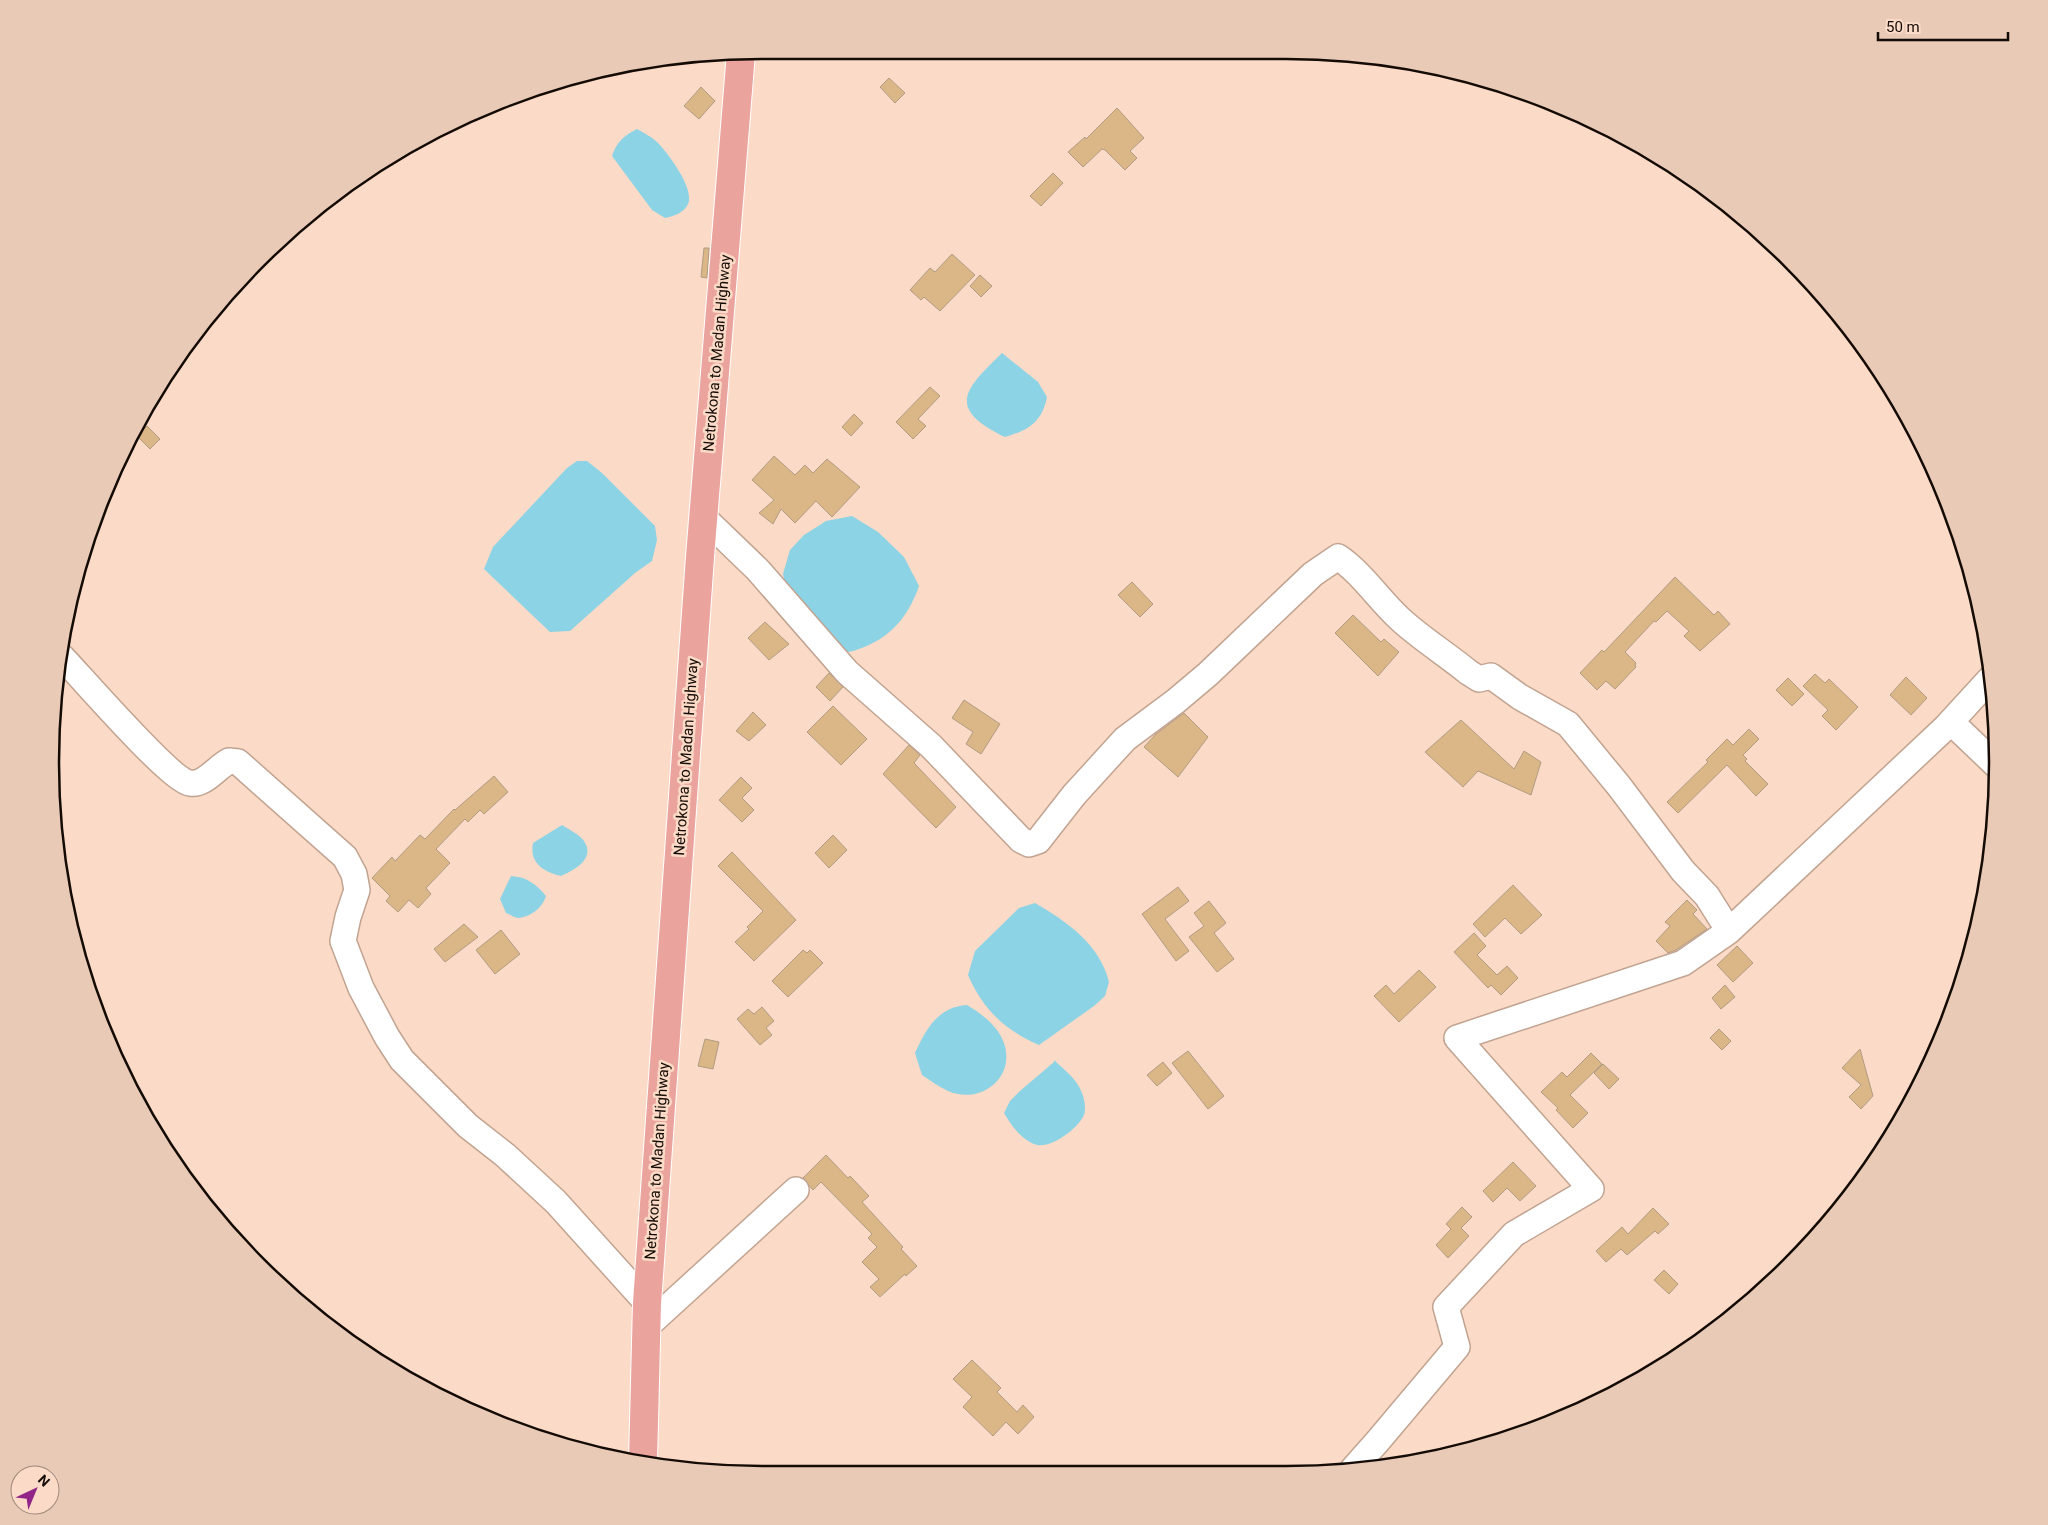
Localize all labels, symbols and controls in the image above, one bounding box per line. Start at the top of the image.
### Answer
scale bar [1878,10,2008,42]
text: 50 m [1886,18,1920,36]
street label: Netrokona to Madan Highway [699,254,735,452]
street label: Netrokona to Madan Highway [670,658,702,856]
street label: Netrokona to Madan Highway [641,1062,673,1260]
north arrow [10,1465,60,1515]
text: N [35,1471,53,1490]

